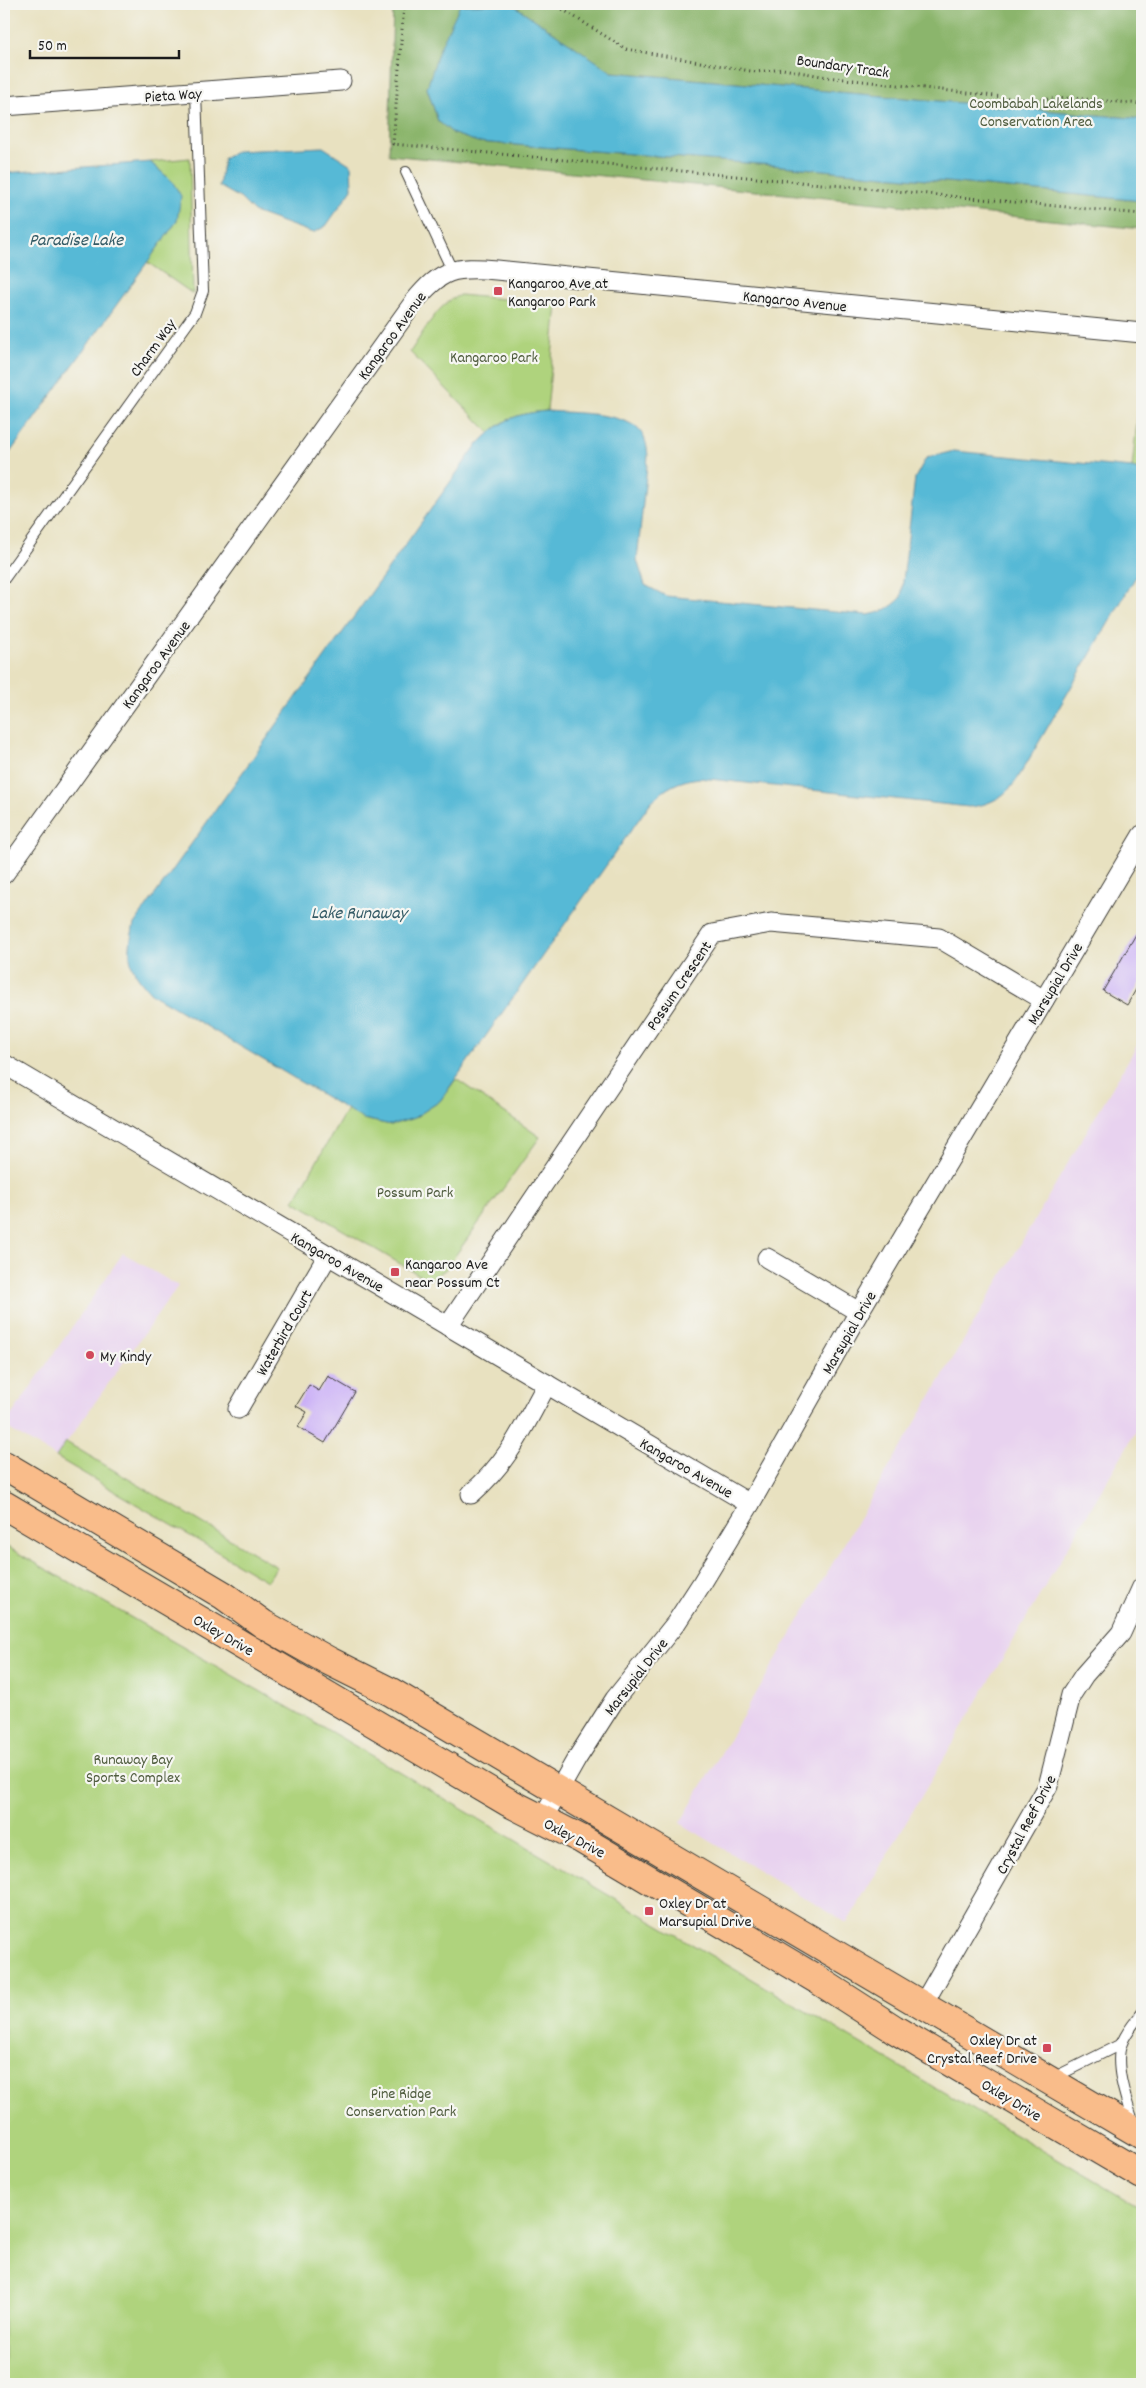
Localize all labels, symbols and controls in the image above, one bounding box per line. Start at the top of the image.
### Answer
scale bar [30,28,179,60]
text: 50 m [38,36,67,58]
street label: Boundary Track [795,50,890,85]
street label: Pieta Way [144,83,203,110]
park label: Coombabah Lakelands Conservation Area [969,93,1103,134]
water label: Paradise Lake [29,229,124,254]
place label: Kangaroo Ave at Kangaroo Park [508,273,608,314]
marker: Kangaroo Ave at Kangaroo Park [492,285,504,297]
street label: Kangaroo Avenue [742,286,848,319]
street label: Kangaroo Avenue [353,287,433,385]
street label: Charm Way [125,314,183,382]
park label: Kangaroo Park [450,347,538,370]
street label: Kangaroo Avenue [117,616,197,714]
water label: Lake Runaway [311,902,410,927]
street label: Possum Crescent [642,937,719,1036]
street label: Marsupial Drive [1022,939,1090,1030]
park label: Possum Park [377,1182,453,1205]
street label: Kangaroo Avenue [286,1227,388,1299]
place label: Kangaroo Ave near Possum Ct [405,1254,500,1295]
marker: Kangaroo Ave near Possum Ct [389,1266,401,1278]
street label: Waterbird Court [251,1286,319,1381]
street label: Marsupial Drive [817,1287,883,1379]
place label: My Kindy [100,1346,152,1369]
marker: My Kindy [84,1349,96,1361]
street label: Kangaroo Avenue [635,1433,737,1505]
street label: Oxley Drive [188,1609,257,1663]
street label: Marsupial Drive [599,1634,675,1721]
park label: Runaway Bay Sports Complex [86,1749,180,1790]
street label: Crystal Reef Drive [991,1771,1063,1879]
street label: Oxley Drive [539,1813,609,1865]
place label: Oxley Dr at Marsupial Drive [659,1893,752,1934]
marker: Oxley Dr at Marsupial Drive [643,1905,655,1917]
place label: Oxley Dr at Crystal Reef Drive [927,2030,1037,2071]
marker: Oxley Dr at Crystal Reef Drive [1041,2042,1053,2054]
street label: Oxley Drive [976,2074,1045,2128]
park label: Pine Ridge Conservation Park [346,2083,456,2124]

